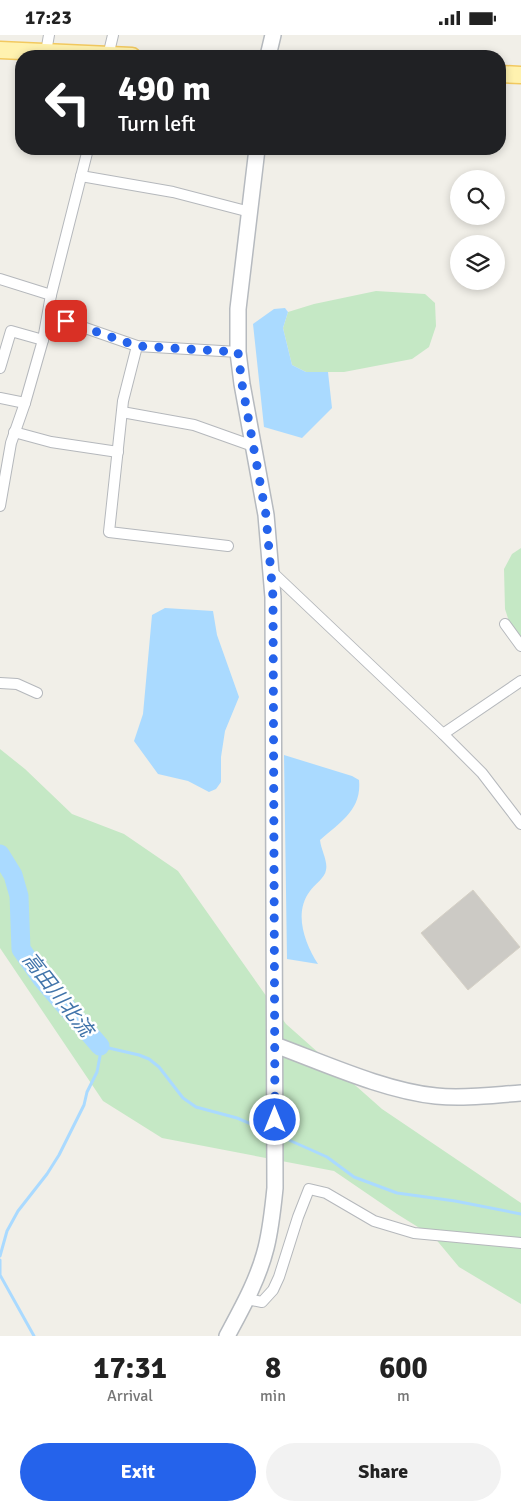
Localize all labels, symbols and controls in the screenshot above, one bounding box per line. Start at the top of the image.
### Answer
text: 17:23 [25,6,72,30]
text: 490 m [118,67,211,110]
icon: left [35,70,100,135]
text: Turn left [118,110,196,137]
map controls [450,170,505,290]
button: search [450,170,505,225]
button: layers [450,235,505,290]
pin [45,300,87,342]
icon: arrive [52,307,80,335]
water label: 高田川北流 [17,947,100,1044]
position arrow [248,1093,300,1145]
text: 17:31 [93,1350,167,1387]
text: 8 [265,1350,281,1387]
text: 600 [379,1350,428,1387]
text: Arrival [107,1386,153,1406]
text: min [260,1386,286,1406]
text: m [397,1386,410,1406]
button: Exit [20,1443,256,1501]
button: Share [266,1443,501,1501]

